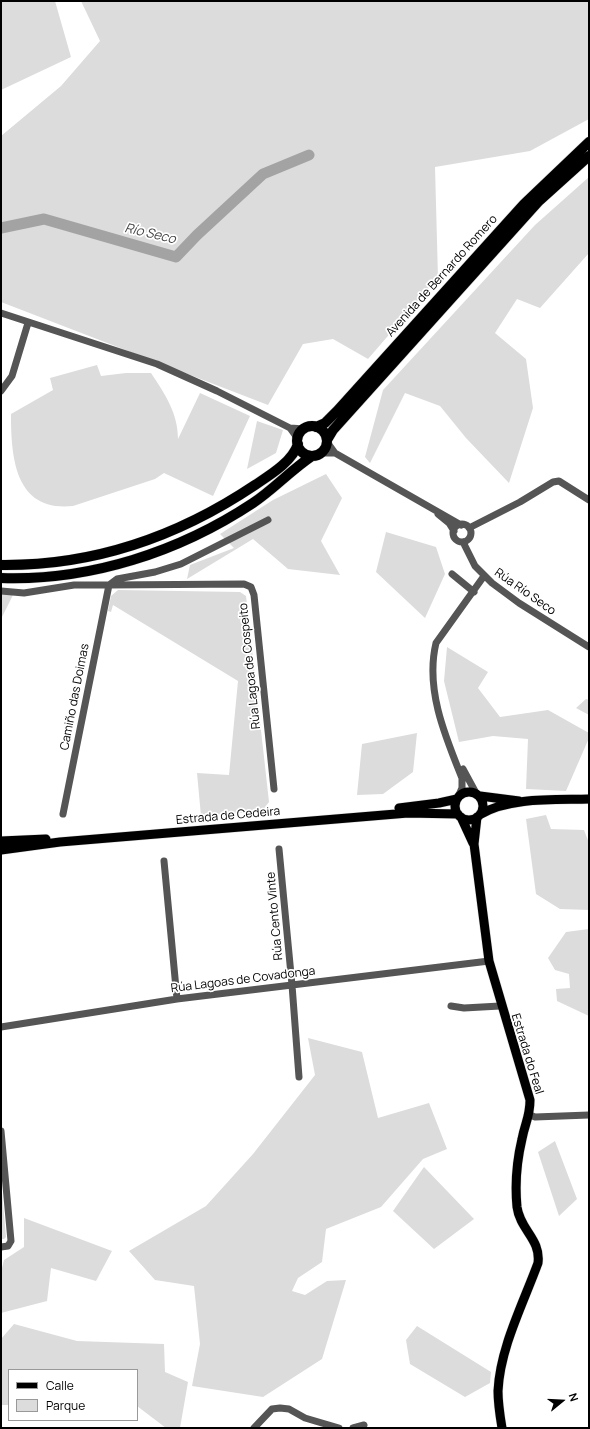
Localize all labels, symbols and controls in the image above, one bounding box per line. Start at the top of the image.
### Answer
street label: Avenida de Bernardo Romero [383,212,501,340]
water label: Río Seco [123,221,177,247]
street label: Rúa Río Seco [492,566,558,618]
street label: Rúa Lagoa de Cospeito [236,602,264,730]
street label: Camiño das Doimas [58,642,92,752]
street label: Estrada de Cedeira [175,804,281,828]
street label: Rúa Cento Vinte [264,871,286,961]
street label: Rúa Lagoas de Covadonga [170,964,316,996]
street label: Estrada do Feal [508,1012,546,1096]
legend [8,1369,138,1421]
text: Calle [46,1377,74,1394]
north arrow [542,1381,582,1421]
text: N [566,1391,582,1403]
text: Parque [46,1397,85,1414]

